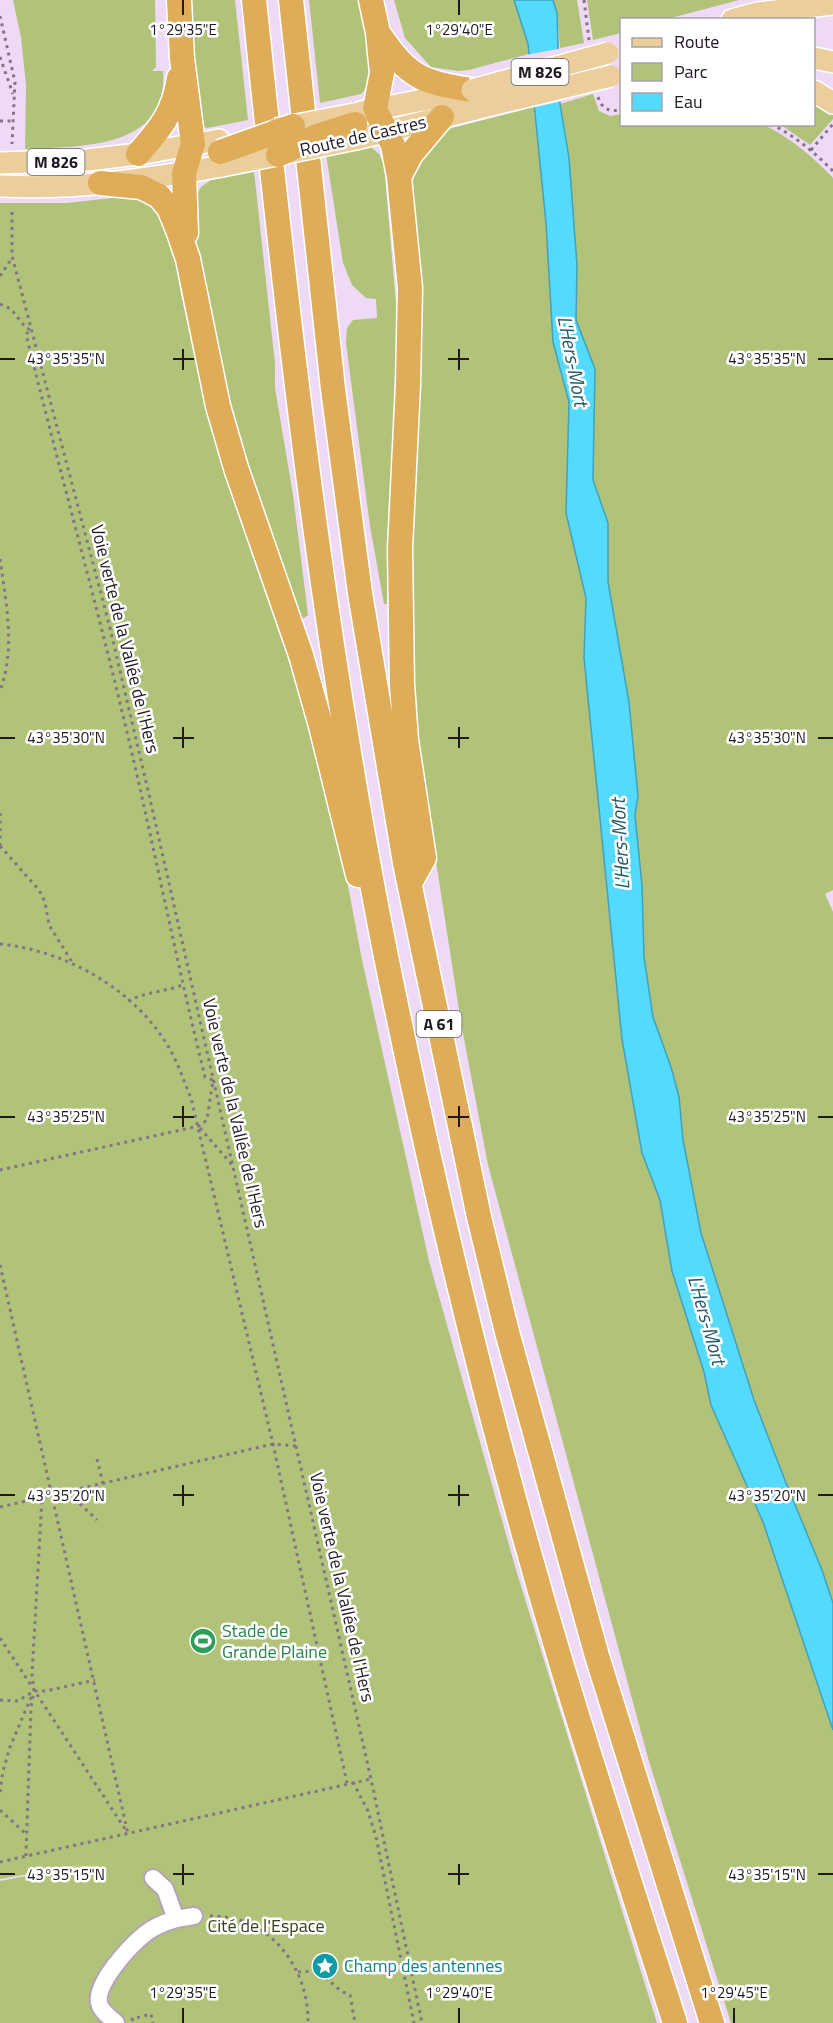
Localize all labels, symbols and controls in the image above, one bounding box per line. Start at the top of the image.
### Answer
text: 1°29'35"E [149,18,217,41]
text: 1°29'40"E [425,18,493,41]
legend [620,18,815,126]
text: Route [674,28,719,55]
text: Parc [674,58,708,85]
road number: M 826 [512,59,568,85]
text: Eau [674,88,703,115]
street label: Route de Castres [297,108,429,163]
road number: M 826 [28,149,84,175]
water label: L'Hers-Mort [550,313,598,411]
text: 43°35'35"N [27,347,105,370]
text: 43°35'35"N [728,347,806,370]
street label: Voie verte de la Vallée de l'Hers [84,522,167,756]
text: 43°35'30"N [27,726,105,749]
text: 43°35'30"N [728,726,806,749]
water label: L'Hers-Mort [601,795,637,890]
street label: Voie verte de la Vallée de l'Hers [196,995,275,1230]
road number: A 61 [416,1011,462,1037]
text: 43°35'25"N [27,1105,105,1128]
text: 43°35'25"N [728,1105,806,1128]
water label: L'Hers-Mort [680,1272,736,1371]
street label: Voie verte de la Vallée de l'Hers [303,1469,382,1704]
text: 43°35'20"N [27,1484,105,1507]
text: 43°35'20"N [728,1484,806,1507]
place label: Stade de Grande Plaine [222,1617,327,1665]
sports icon: Stade de Grande Plaine [188,1626,218,1656]
text: 43°35'15"N [27,1863,105,1886]
text: 43°35'15"N [728,1863,806,1886]
park label: Cité de l'Espace [207,1912,325,1939]
place icon: Champ des antennes [310,1951,340,1981]
place label: Champ des antennes [344,1952,503,1979]
text: 1°29'35"E [149,1981,217,2004]
text: 1°29'40"E [425,1981,493,2004]
text: 1°29'45"E [700,1981,768,2004]

